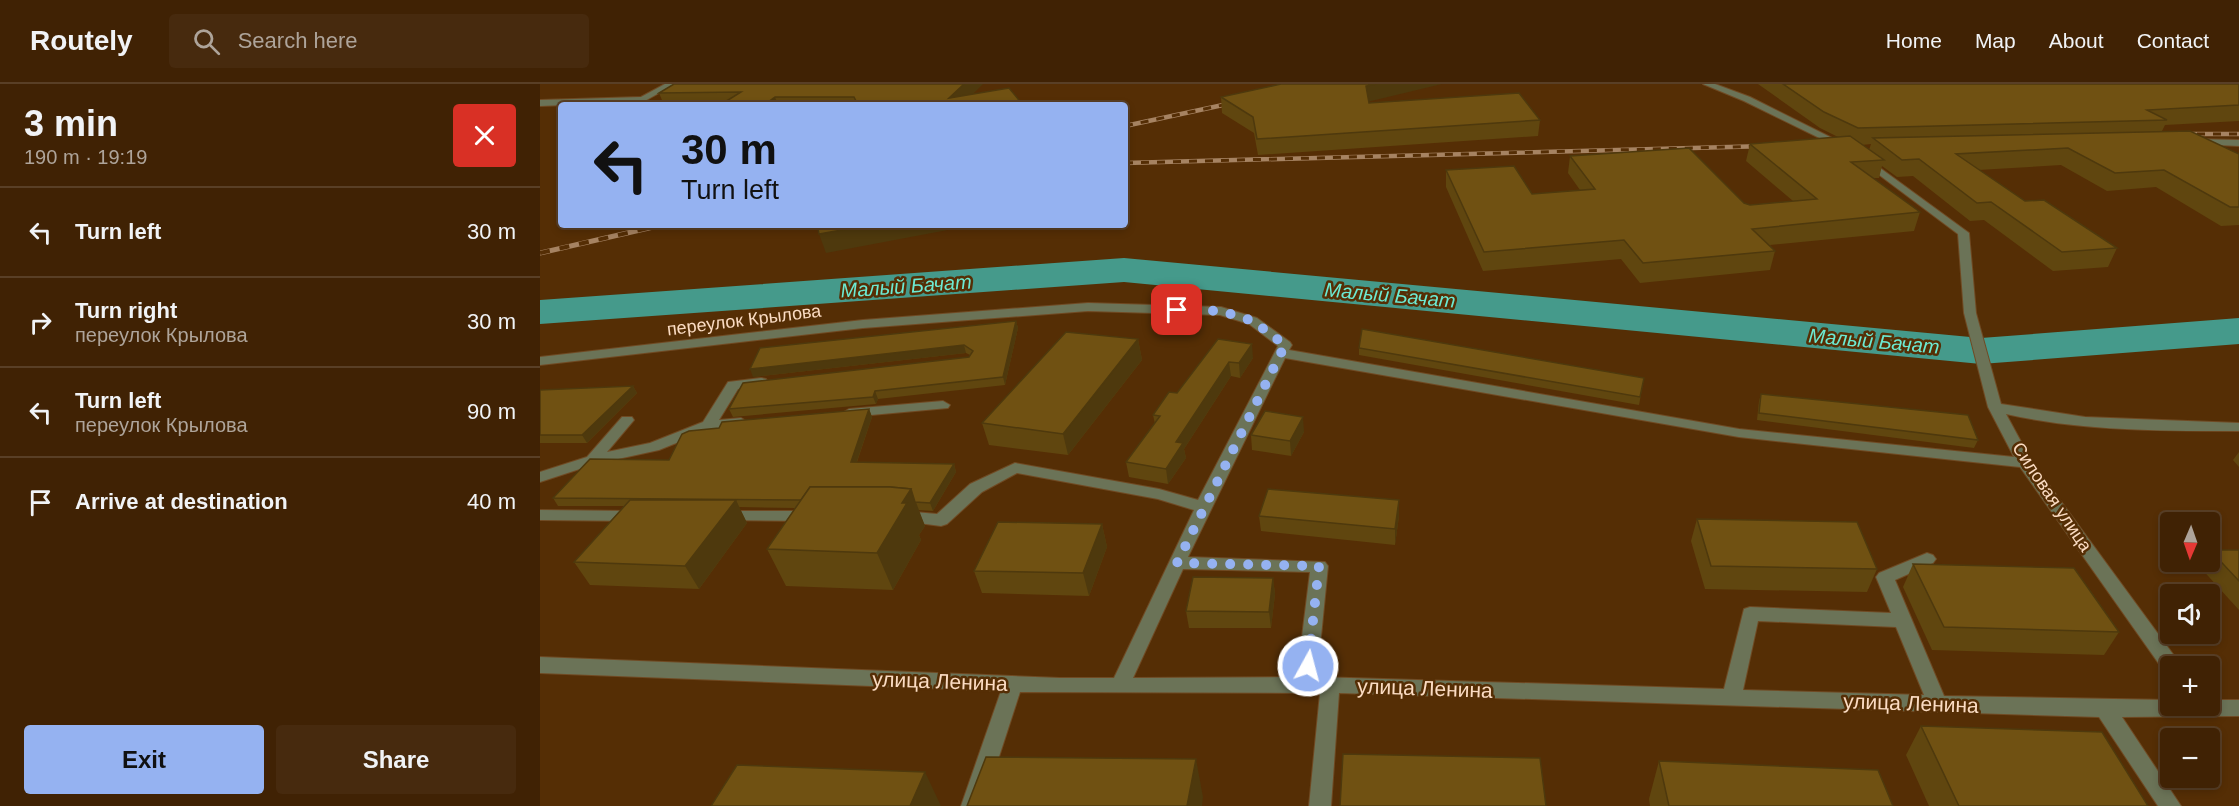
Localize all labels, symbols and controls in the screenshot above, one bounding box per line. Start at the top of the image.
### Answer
search box [169,14,589,68]
text: Routely [30,25,133,56]
icon: search [190,25,223,58]
text: Search here [238,28,358,53]
text: Home [1886,29,1942,52]
text: Map [1975,29,2016,52]
text: About [2049,29,2104,52]
text: Contact [2137,29,2209,52]
text: 3 min [24,103,118,144]
button: close [453,104,516,167]
icon: left [582,126,660,204]
text: 30 m [681,126,777,173]
text: 190 m · 19:19 [24,146,147,168]
text: Turn left [681,175,779,205]
icon: left [24,216,57,249]
text: Turn left [75,219,161,244]
text: 30 m [467,219,516,244]
water label: Малый Бачат [840,270,972,302]
water label: Малый Бачат [1324,278,1456,312]
pin [1151,284,1202,335]
icon: arrive [1160,293,1193,326]
text: Turn right [75,298,177,323]
street label: переулок Крылова [666,300,823,339]
icon: right [24,306,57,339]
text: 30 m [467,309,516,334]
text: переулок Крылова [75,324,248,346]
water label: Малый Бачат [1808,324,1940,358]
text: Turn left [75,388,161,413]
icon: left [24,396,57,429]
text: 90 m [467,399,516,424]
text: переулок Крылова [75,414,248,436]
street label: Силовая улица [2008,439,2096,556]
icon: arrive [24,486,57,519]
text: Arrive at destination [75,489,288,514]
text: 40 m [467,489,516,514]
north arrow [2160,512,2220,572]
map controls [2160,512,2220,788]
button: sound [2160,584,2220,644]
position arrow [1276,634,1340,698]
button: + [2160,656,2220,716]
street label: улица Ленина [872,667,1008,695]
street label: улица Ленина [1357,674,1493,702]
street label: улица Ленина [1843,689,1979,717]
button: Exit [24,725,264,794]
button: Share [276,725,516,794]
button: − [2160,728,2220,788]

